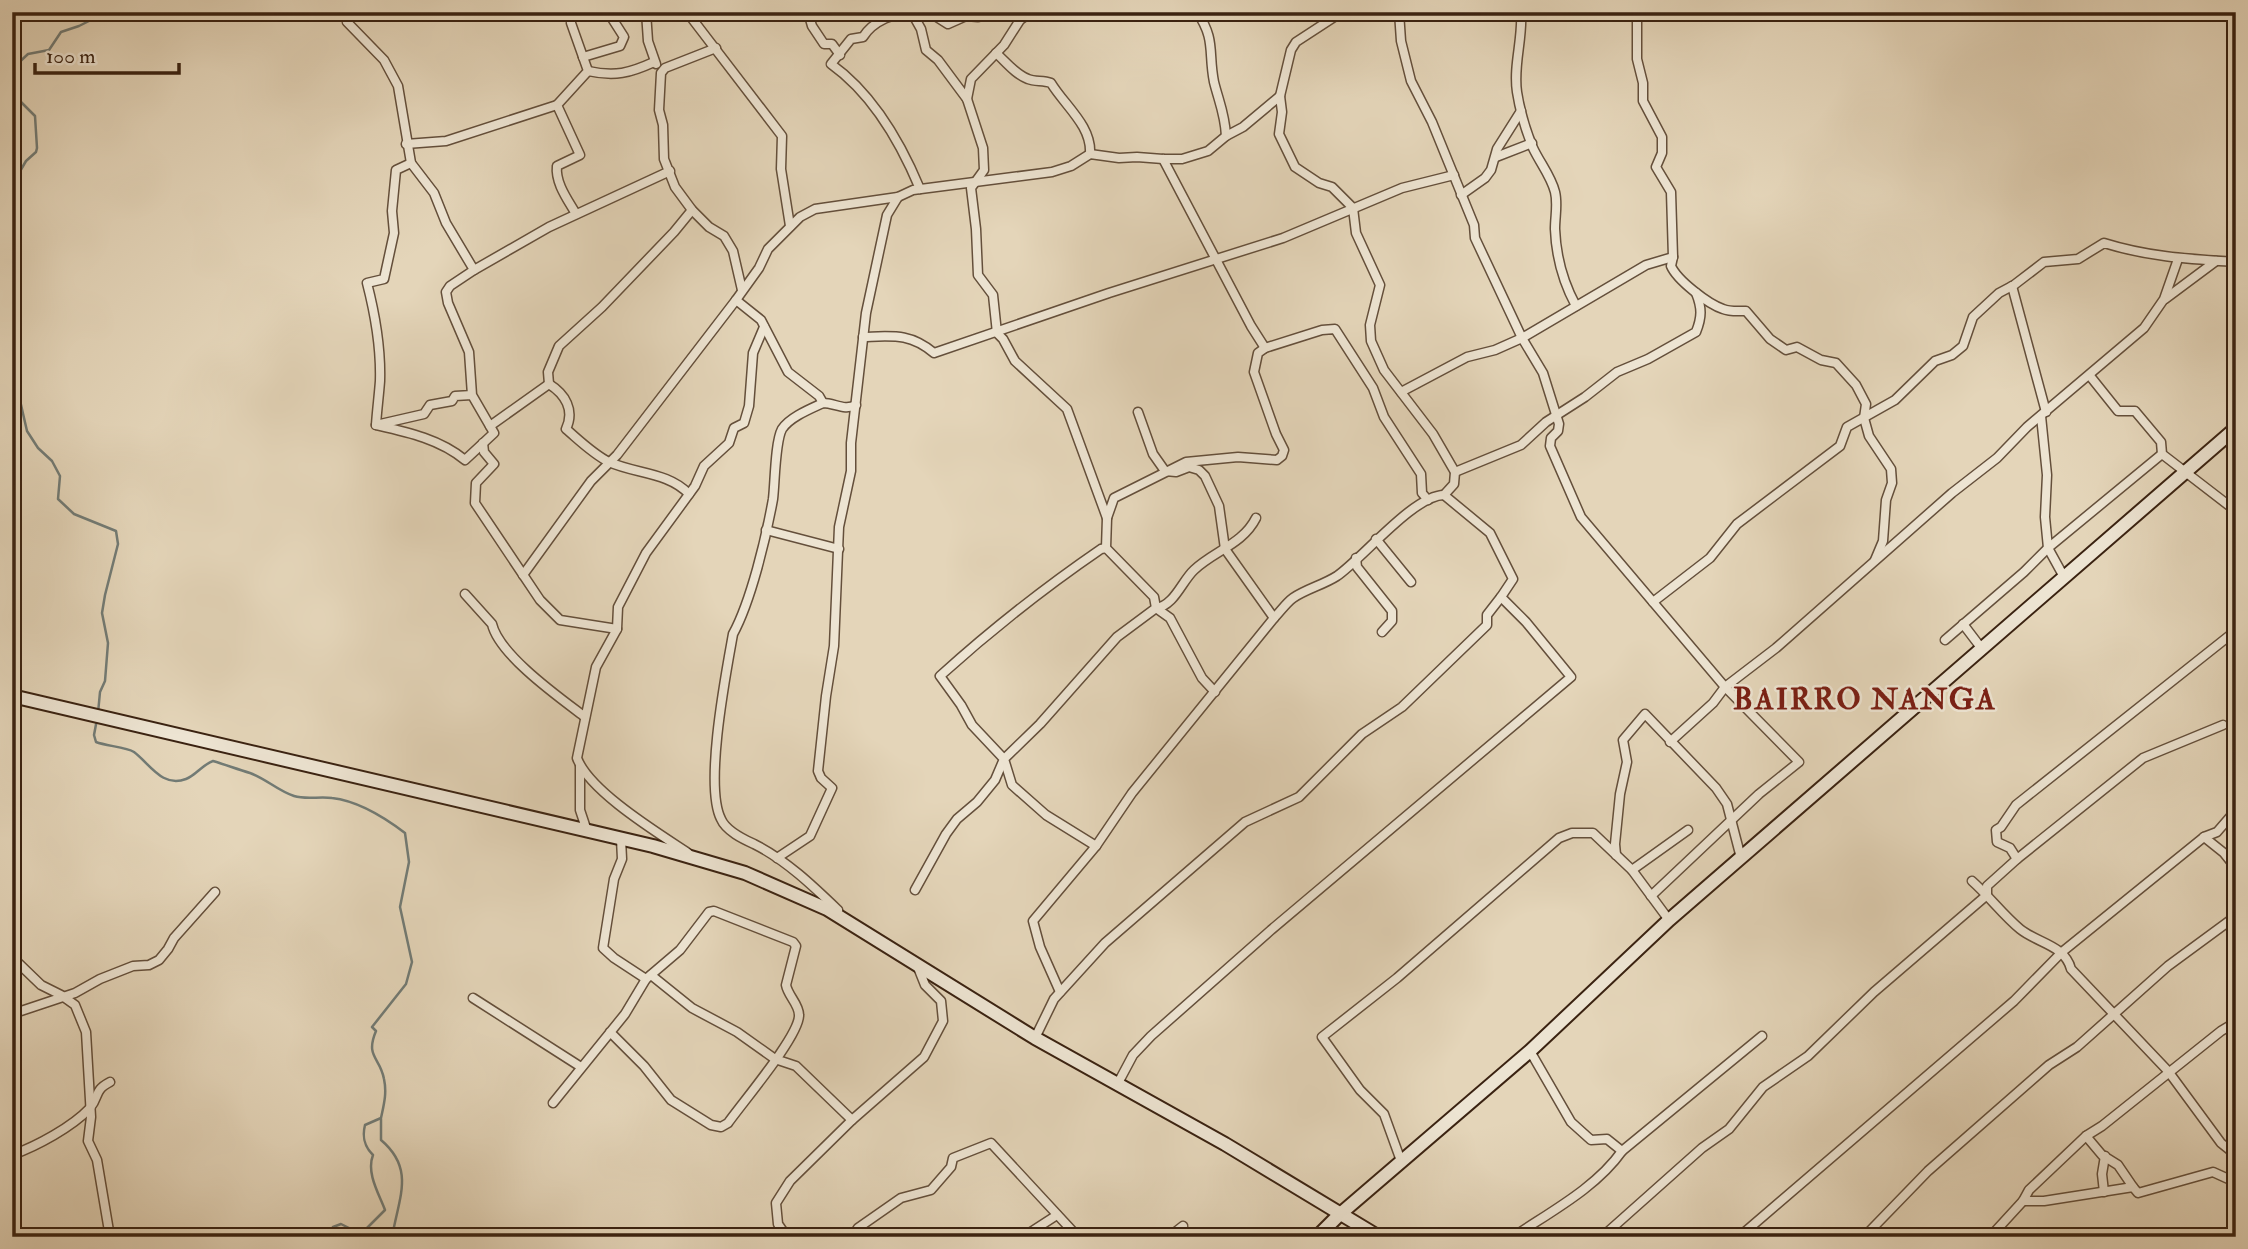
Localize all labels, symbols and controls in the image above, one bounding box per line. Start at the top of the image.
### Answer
scale bar [35,32,178,76]
text: 100 m [46,43,96,70]
district label: BAIRRO NANGA [1733,681,1997,718]

